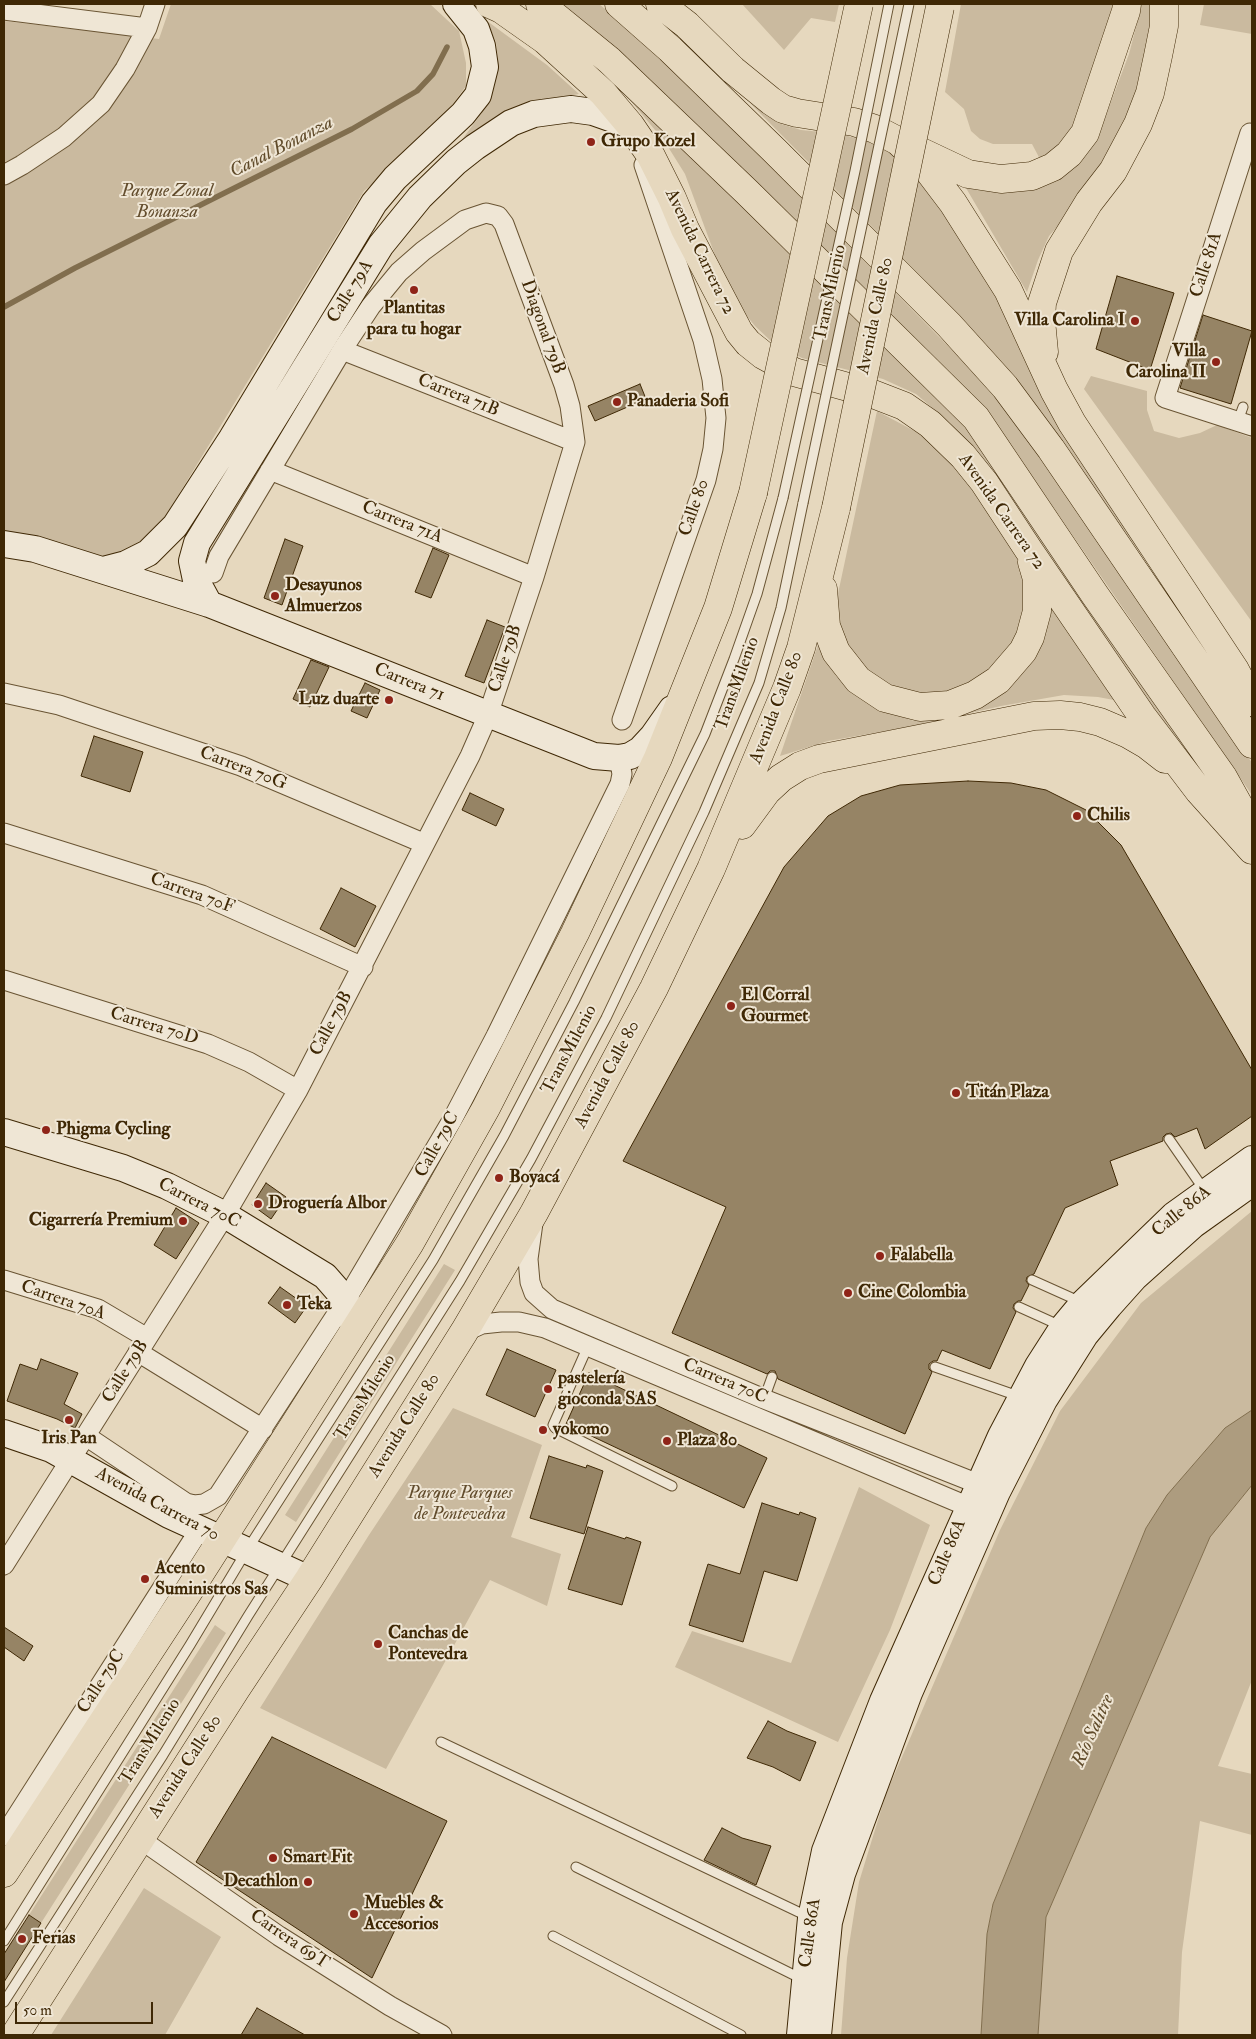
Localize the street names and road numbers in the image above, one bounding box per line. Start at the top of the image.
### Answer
street label: Avenida Carrera 72 [659,186,739,318]
street label: Calle 81A [1186,230,1228,300]
street label: TransMilenio [810,243,852,343]
street label: Avenida Calle 80 [853,256,899,376]
street label: Calle 79A [323,257,379,327]
street label: Diagonal 79B [515,277,569,377]
street label: Carrera 71B [414,370,502,422]
street label: Avenida Carrera 72 [953,450,1049,574]
street label: Calle 80 [675,477,715,539]
street label: Carrera 71A [358,497,446,549]
street label: Calle 79B [485,622,527,696]
street label: TransMilenio [711,634,765,734]
street label: Avenida Calle 80 [746,649,808,767]
street label: Carrera 71 [371,659,447,707]
street label: Carrera 70G [196,742,290,796]
street label: Carrera 70F [147,869,237,919]
street label: Calle 79B [306,988,358,1060]
street label: TransMilenio [537,1002,603,1098]
street label: Carrera 70D [107,1003,201,1051]
street label: Avenida Calle 80 [571,1017,645,1133]
street label: Calle 79C [411,1108,465,1182]
street label: Carrera 70C [154,1174,244,1234]
street label: Calle 86A [1148,1182,1216,1242]
street label: Carrera 70A [18,1276,108,1326]
street label: Calle 79B [98,1336,154,1408]
street label: TransMilenio [331,1351,401,1445]
street label: Carrera 70C [679,1354,771,1410]
street label: Avenida Calle 80 [364,1370,446,1482]
street label: Avenida Carrera 70 [92,1463,222,1547]
street label: Calle 86A [924,1517,972,1589]
street label: Calle 79C [73,1646,131,1718]
street label: TransMilenio [116,1695,186,1789]
street label: Avenida Calle 80 [145,1711,227,1823]
street label: Calle 86A [795,1897,827,1969]
street label: Carrera 69T [245,1906,333,1974]

